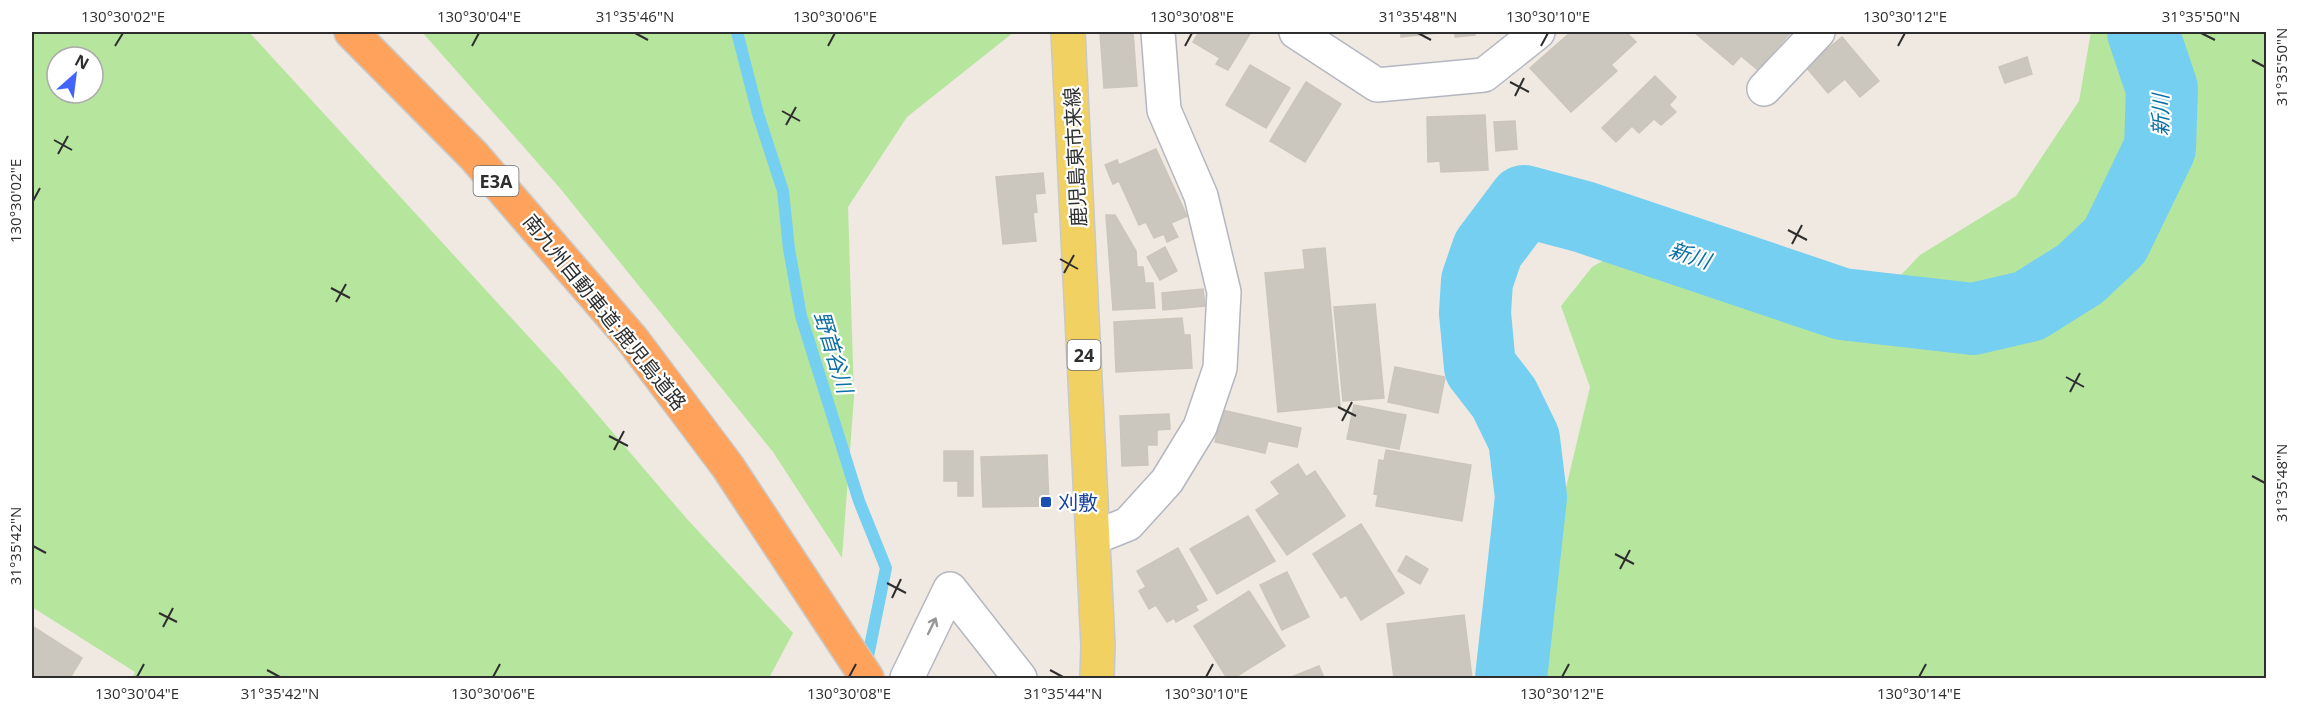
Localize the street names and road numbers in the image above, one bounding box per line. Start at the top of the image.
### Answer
street label: 鹿児島東市来線 [1058,86,1092,228]
road number: E3A [474,166,518,196]
street label: 南九州自動車道;鹿児島道路 [517,208,693,416]
road number: 24 [1068,340,1100,370]

